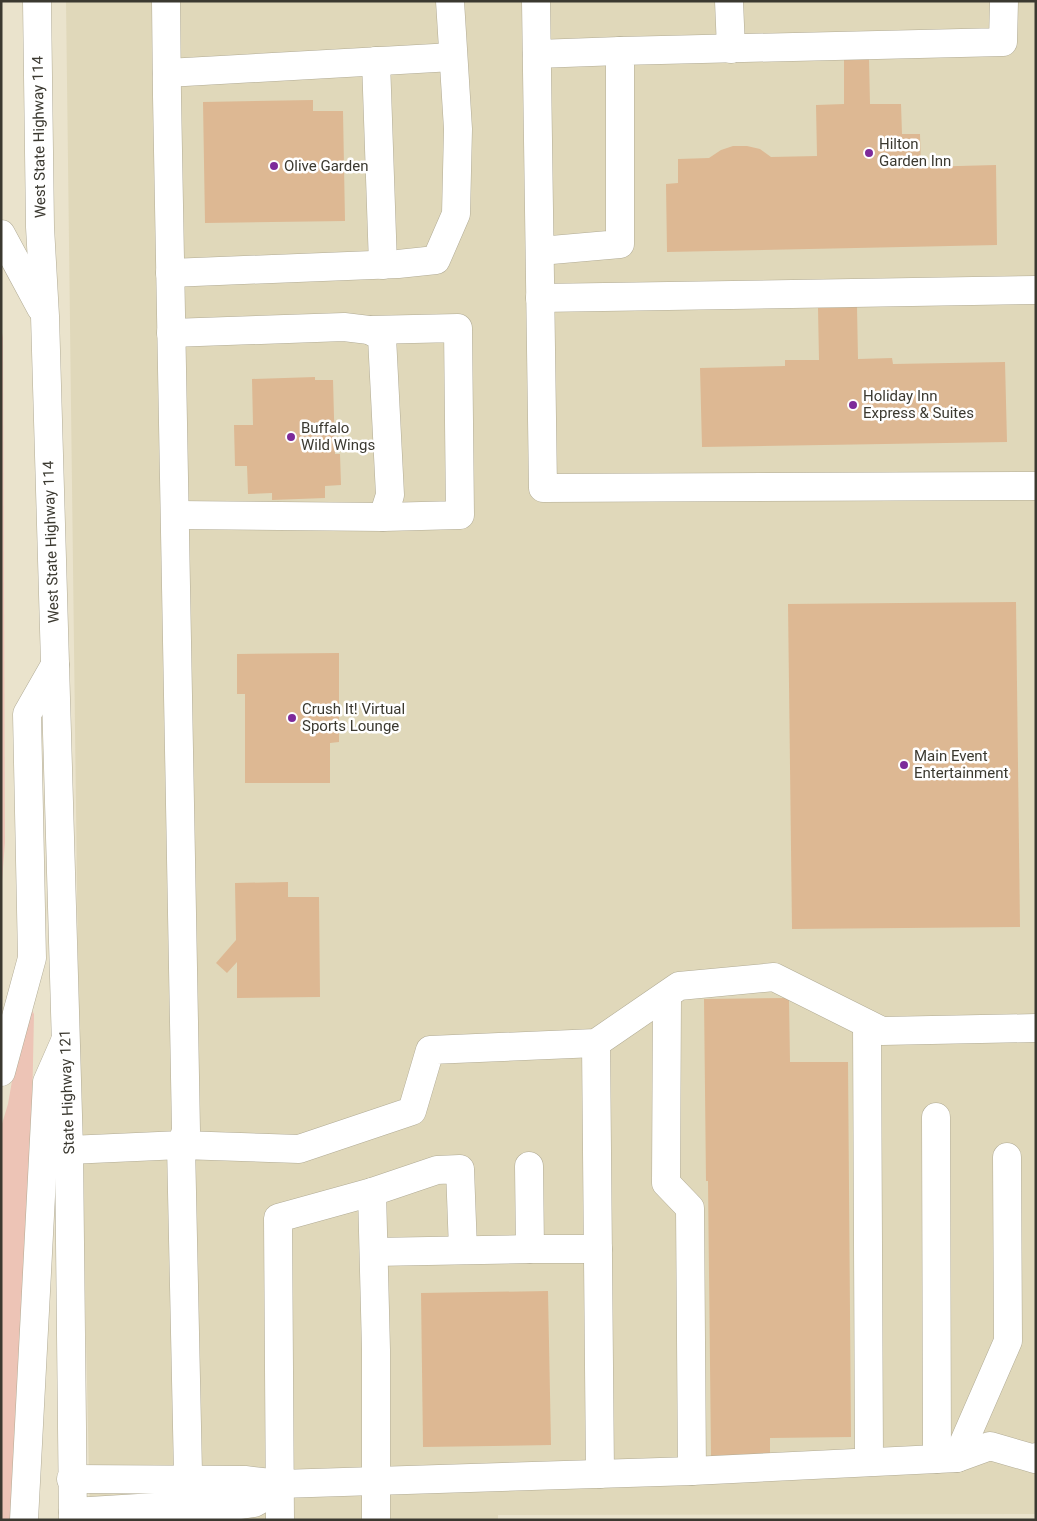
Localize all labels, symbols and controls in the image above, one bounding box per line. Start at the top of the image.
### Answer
street label: West State Highway 114 [29,55,49,218]
place label: Hilton Garden Inn [879,135,951,170]
marker: Hilton Garden Inn [863,147,875,159]
place label: Olive Garden [284,157,368,175]
marker: Olive Garden [268,160,280,172]
place label: Holiday Inn Express & Suites [863,387,974,422]
marker: Holiday Inn Express & Suites [847,399,859,411]
place label: Buffalo Wild Wings [301,419,375,454]
marker: Buffalo Wild Wings [285,431,297,443]
street label: West State Highway 114 [39,460,63,623]
place label: Crush It! Virtual Sports Lounge [302,700,405,735]
marker: Crush It! Virtual Sports Lounge [286,712,298,724]
place label: Main Event Entertainment [914,747,1009,782]
marker: Main Event Entertainment [898,759,910,771]
street label: State Highway 121 [56,1029,78,1155]

